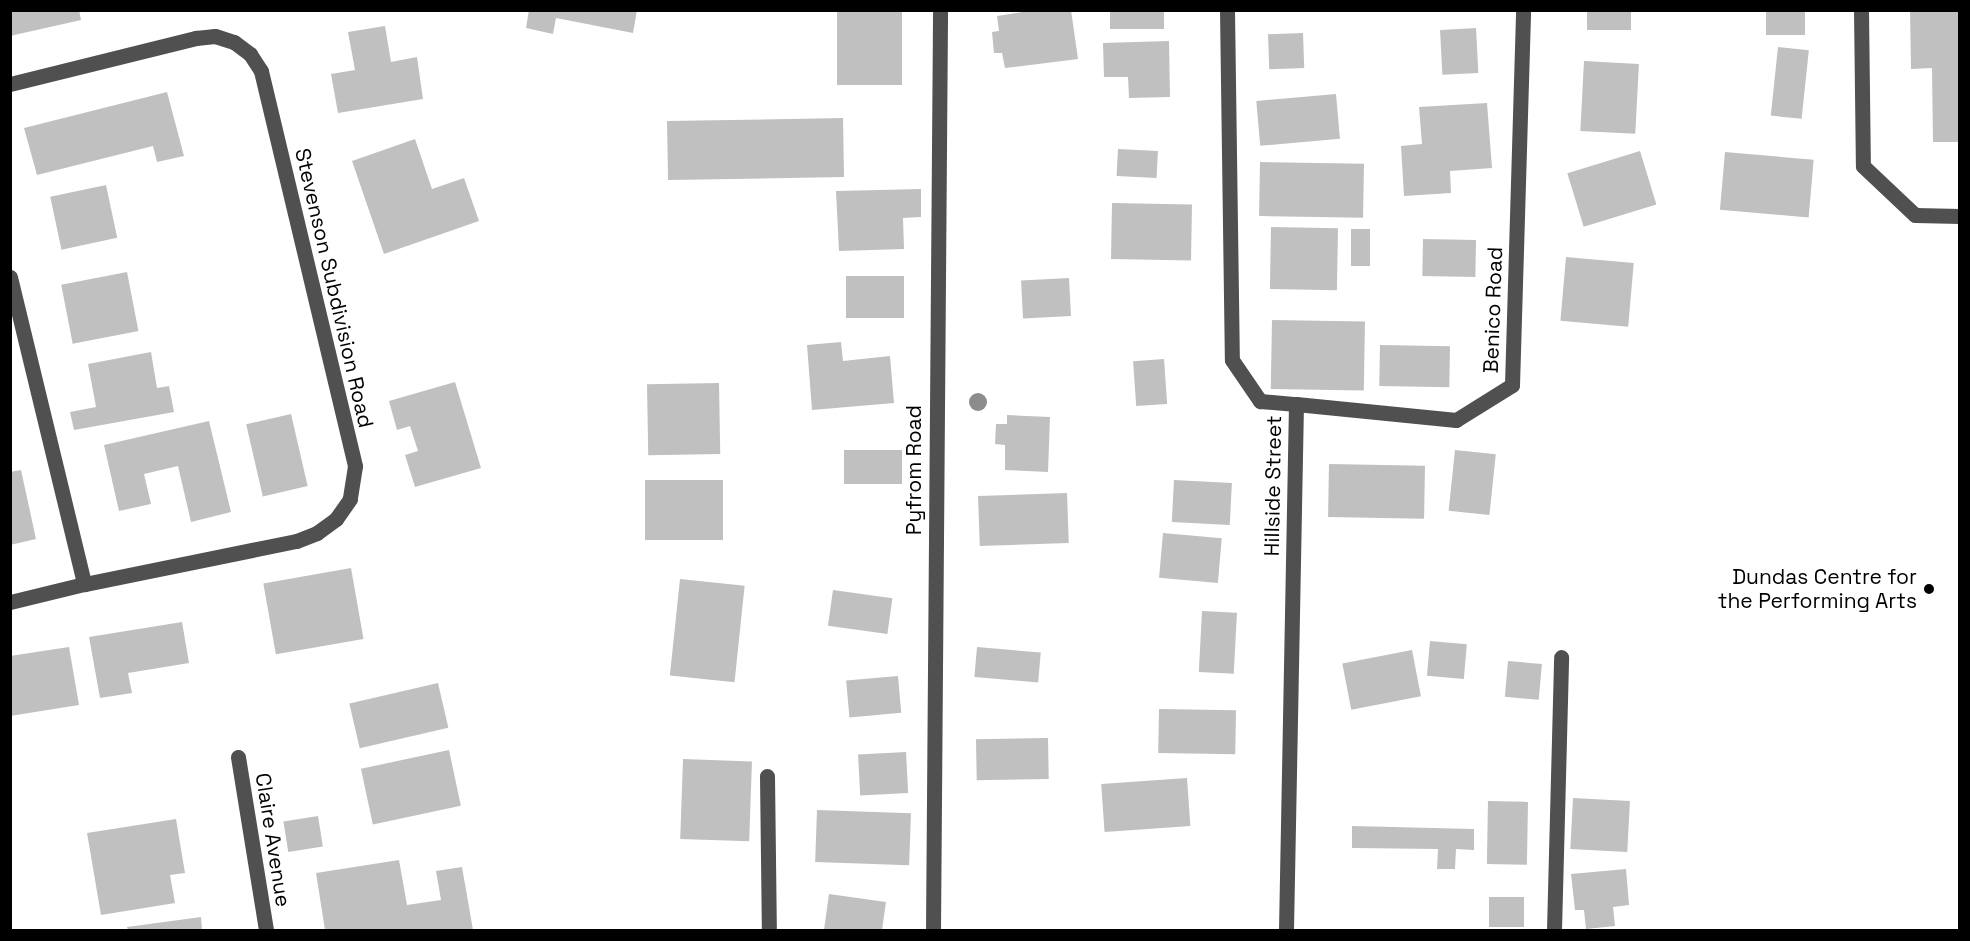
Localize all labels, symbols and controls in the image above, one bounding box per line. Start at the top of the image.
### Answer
street label: Stevenson Subdivision Road [290,146,378,430]
street label: Benico Road [1478,246,1508,374]
street label: Pyfrom Road [901,405,927,535]
street label: Hillside Street [1259,415,1287,557]
place label: Dundas Centre for the Performing Arts [1718,564,1917,614]
marker: Dundas Centre for the Performing Arts [1922,582,1936,596]
street label: Claire Avenue [250,771,296,909]

